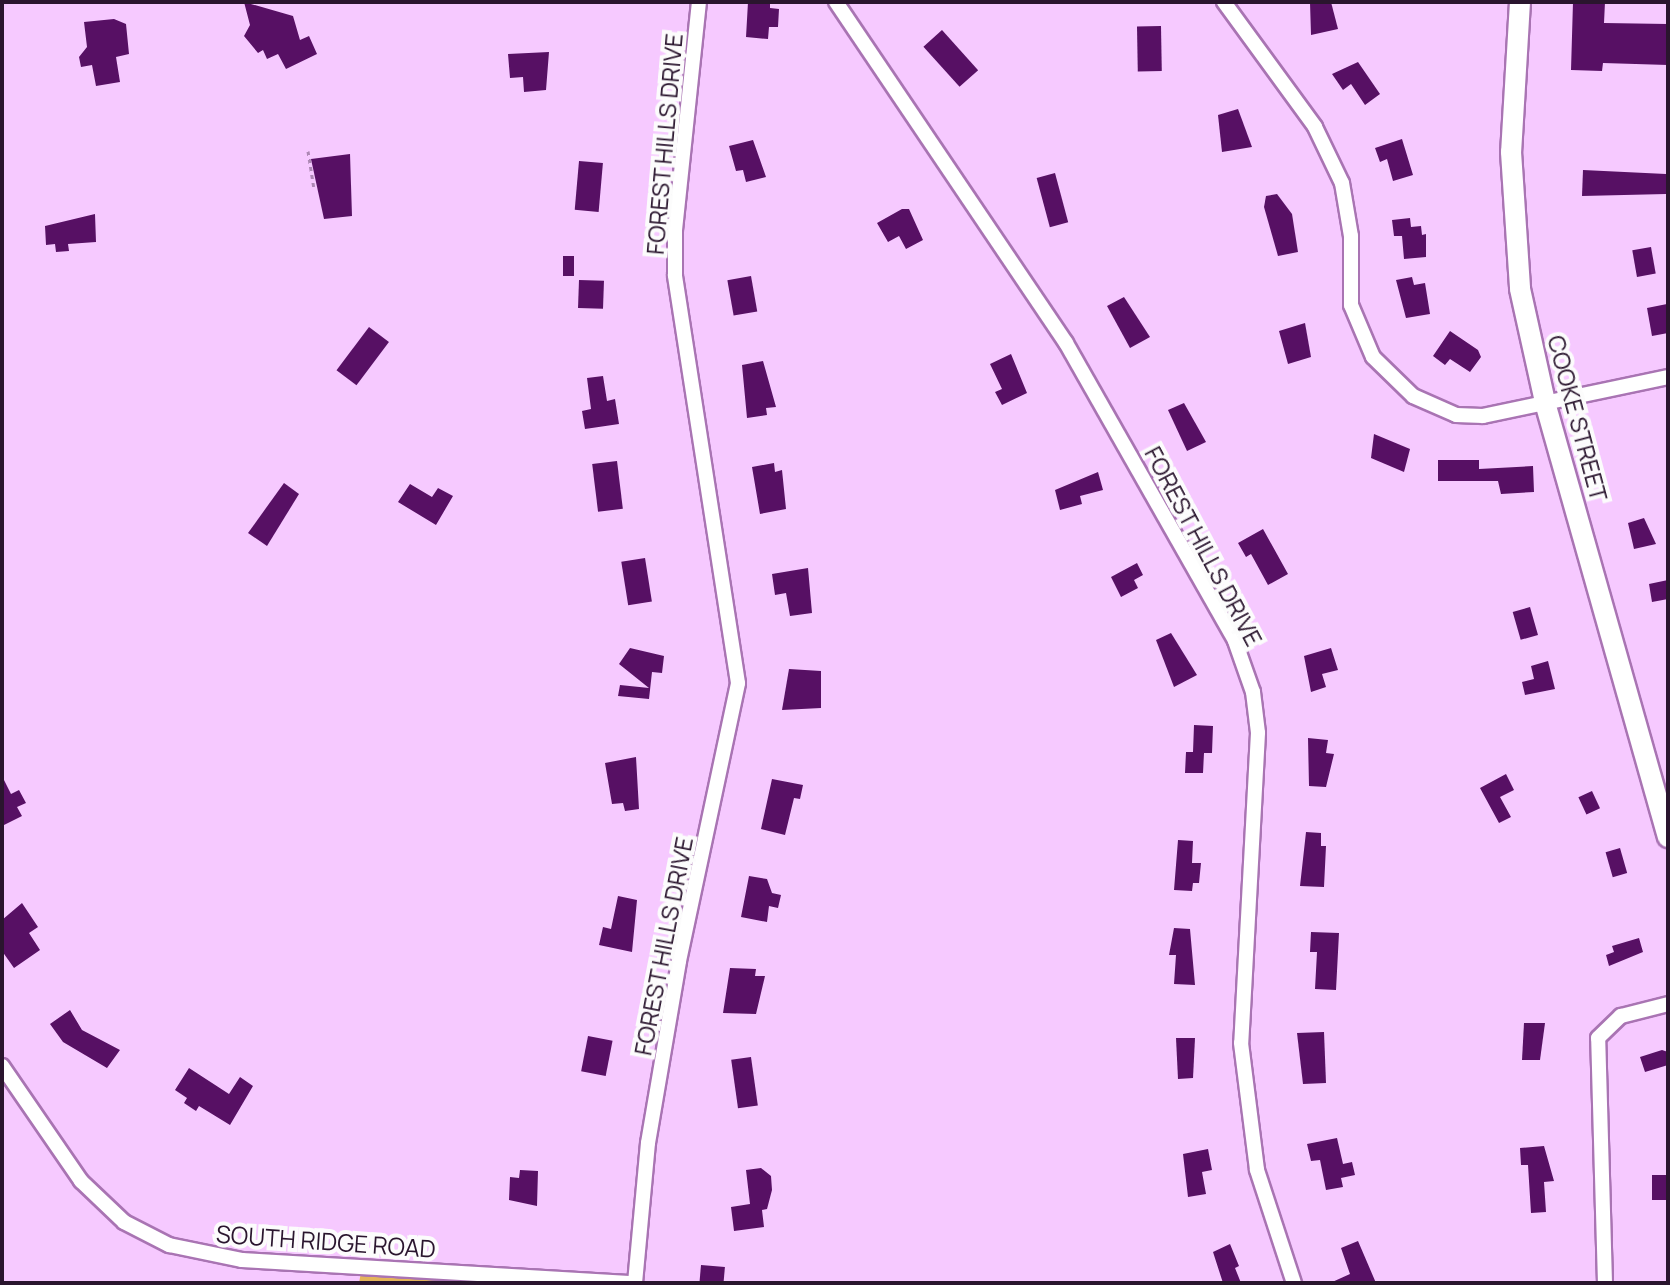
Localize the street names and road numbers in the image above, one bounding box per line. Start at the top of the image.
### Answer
street label: FOREST HILLS DRIVE [640,32,688,256]
street label: COOKE STREET [1542,332,1614,504]
street label: FOREST HILLS DRIVE [1139,441,1269,651]
street label: FOREST HILLS DRIVE [628,834,698,1058]
street label: SOUTH RIDGE ROAD [215,1219,437,1263]

